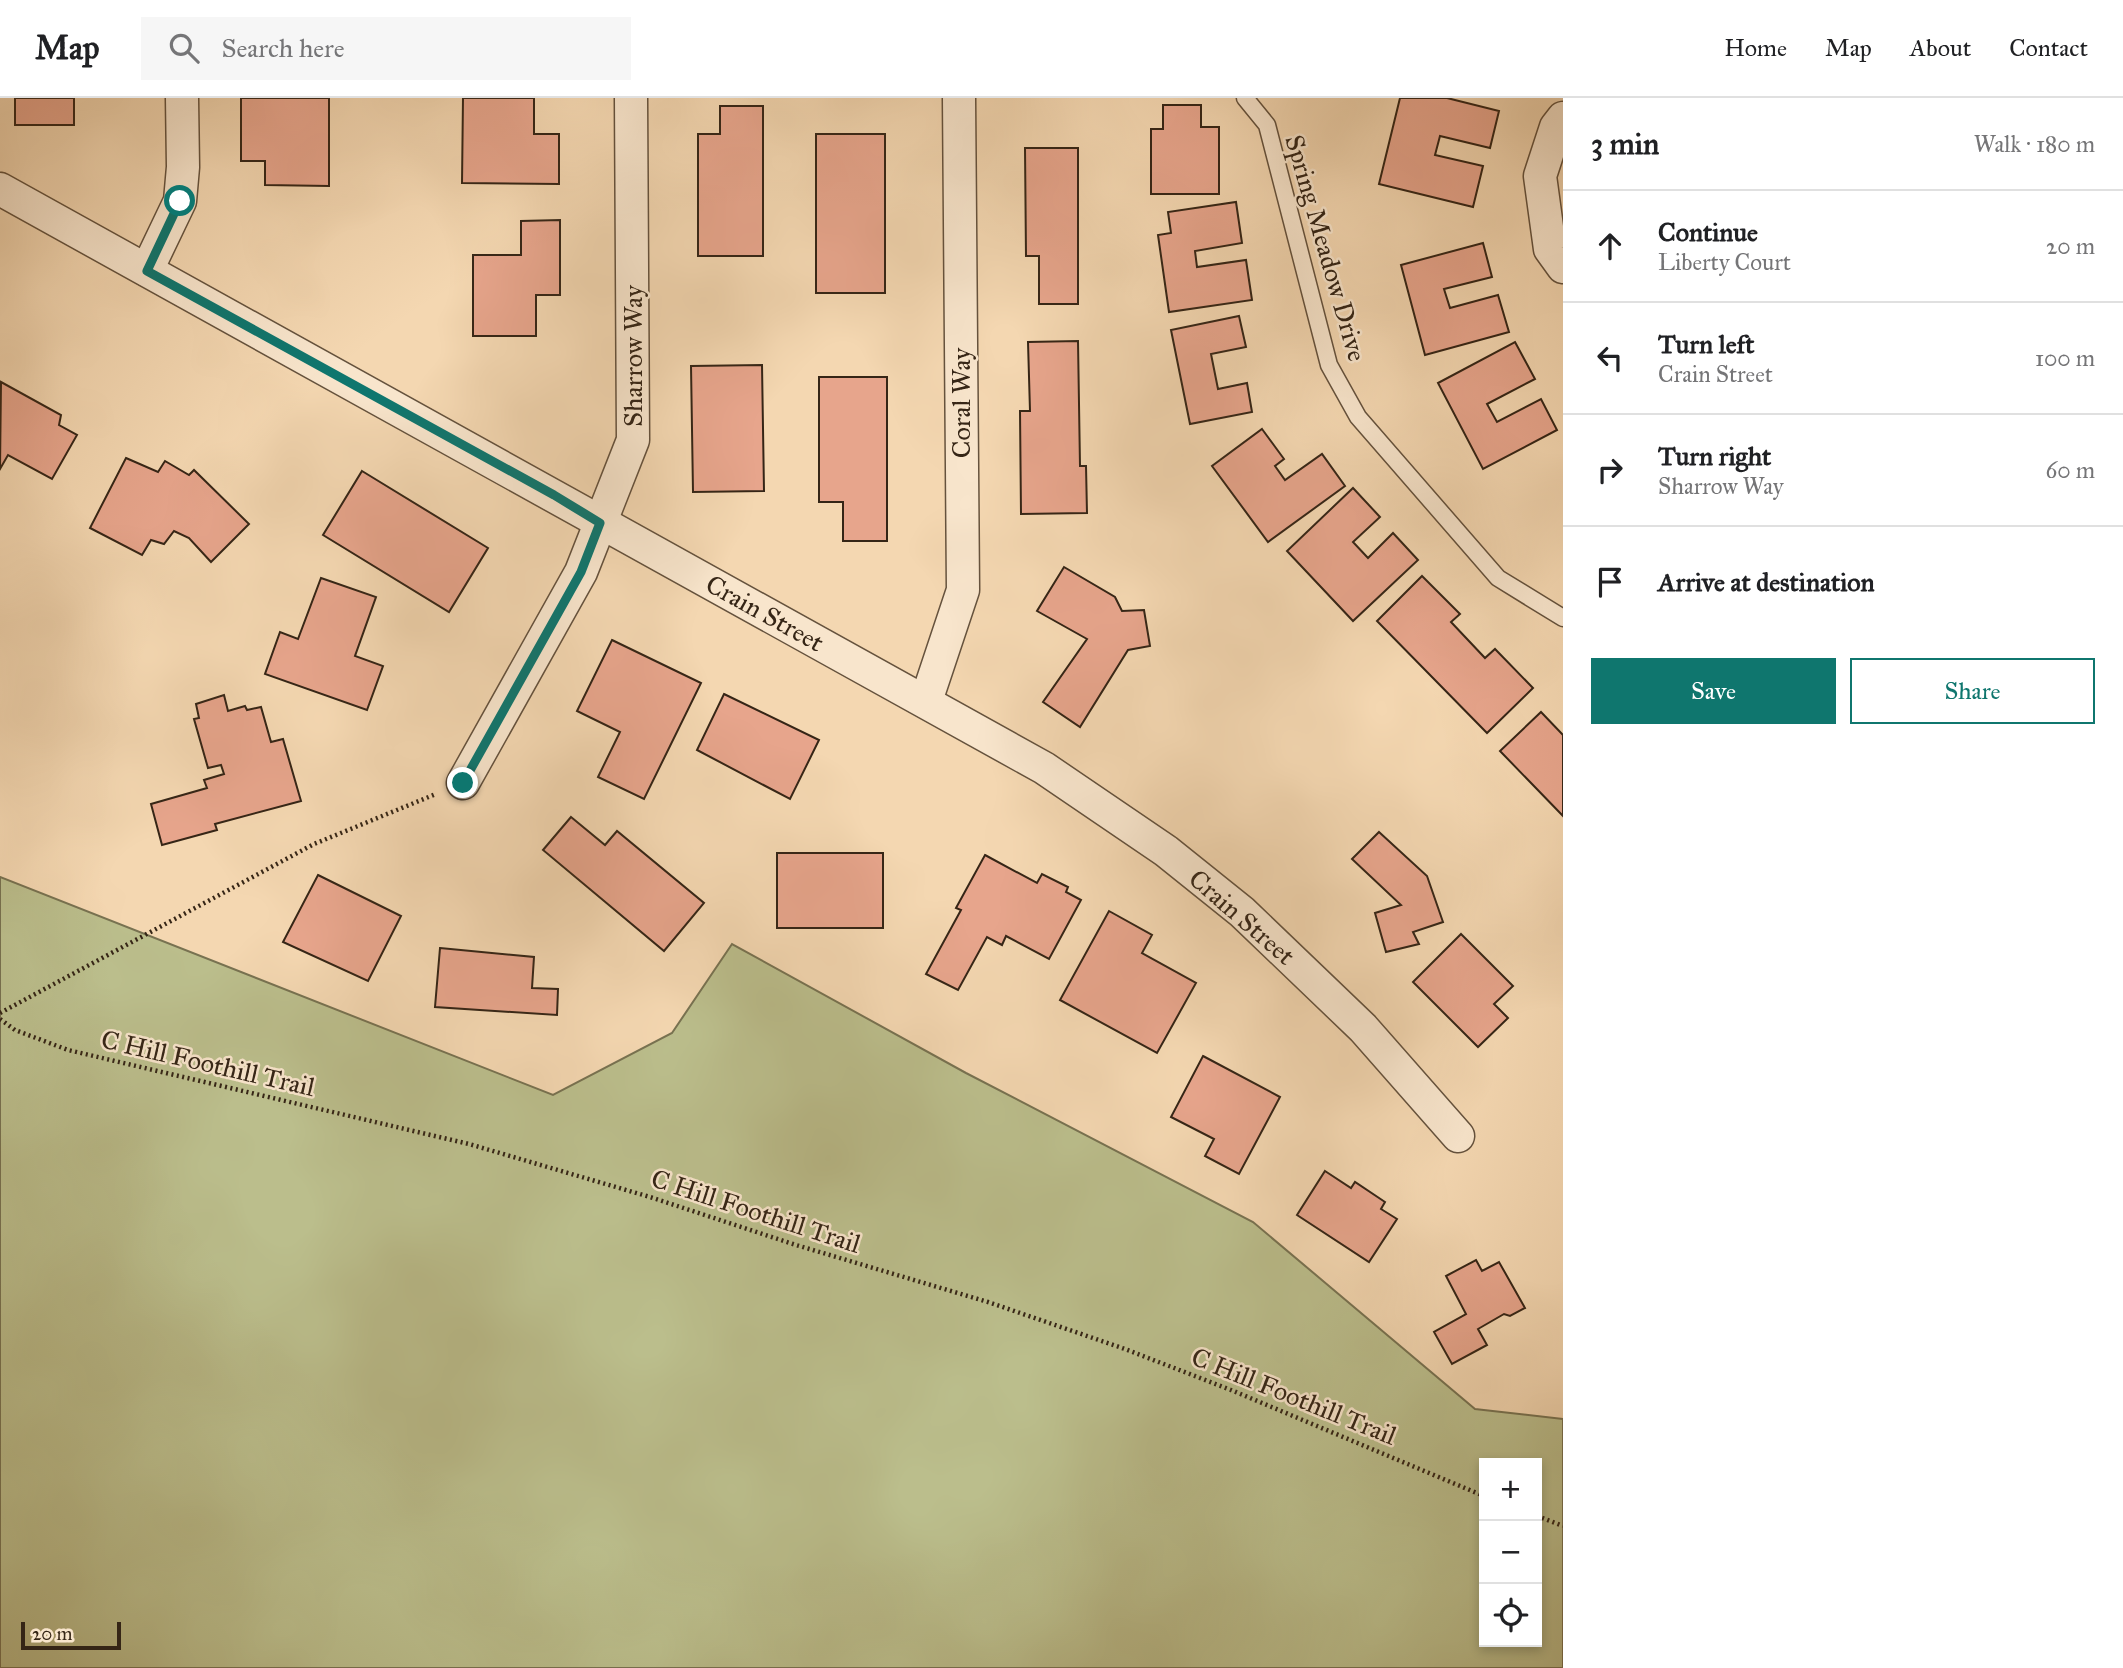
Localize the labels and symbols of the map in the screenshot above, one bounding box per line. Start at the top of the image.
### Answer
street label: Spring Meadow Drive [1278,131,1374,365]
route start [164,185,195,216]
street label: Sharrow Way [617,284,649,427]
street label: Coral Way [945,347,977,458]
street label: Crain Street [700,568,830,658]
route end [447,767,478,798]
street label: Crain Street [1182,862,1302,972]
street label: C Hill Foothill Trail [98,1023,318,1103]
street label: C Hill Foothill Trail [647,1162,865,1260]
street label: C Hill Foothill Trail [1187,1340,1401,1452]
scale bar [21,1619,121,1651]

